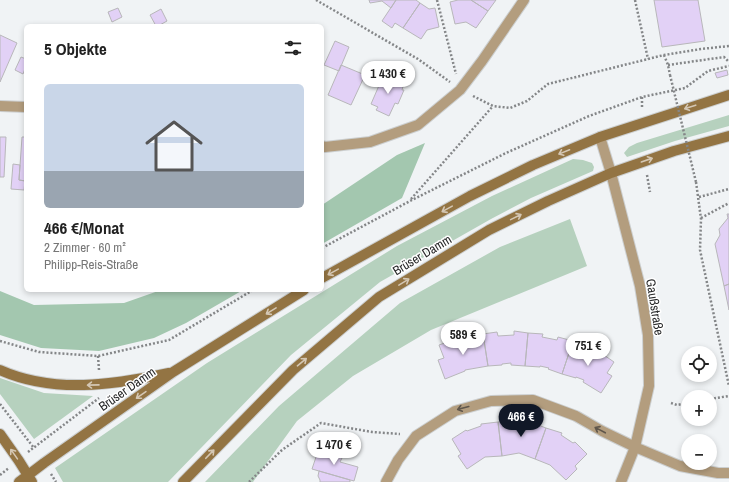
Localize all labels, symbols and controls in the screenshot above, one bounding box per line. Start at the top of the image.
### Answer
text: 5 Objekte [44,37,107,60]
icon: filters [282,37,304,59]
pin: 1 430 € [351,61,425,95]
text: 1 430 € [370,65,406,82]
one-way arrow [684,104,697,111]
icon: home [138,110,210,182]
one-way arrow [558,149,570,157]
one-way arrow [641,156,654,163]
one-way arrow [441,206,453,213]
one-way arrow [510,213,522,220]
text: 466 €/Monat [44,216,124,239]
street label: Brüser Damm [389,231,455,279]
text: 2 Zimmer · 60 m² [44,239,126,256]
text: Philipp-Reis-Straße [44,256,138,273]
one-way arrow [327,269,339,276]
one-way arrow [398,278,409,286]
street label: Gaußstraße [642,278,668,336]
one-way arrow [266,307,277,315]
pin: 589 € [435,322,491,356]
text: 589 € [450,326,476,343]
pin: 751 € [560,333,616,367]
text: 751 € [575,337,601,354]
map controls [681,346,717,470]
button: locate [681,346,717,382]
one-way arrow [297,357,307,366]
street label: Brüser Damm [95,363,159,415]
one-way arrow [87,381,100,389]
button: + [681,390,717,426]
one-way arrow [136,391,147,399]
pin: 466 € [493,404,549,438]
one-way arrow [457,405,470,413]
text: 466 € [508,408,534,425]
one-way arrow [594,425,606,433]
pin: 1 470 € [297,432,371,466]
button: − [681,434,717,470]
text: 1 470 € [316,436,352,453]
one-way arrow [10,449,18,460]
one-way arrow [205,449,215,459]

